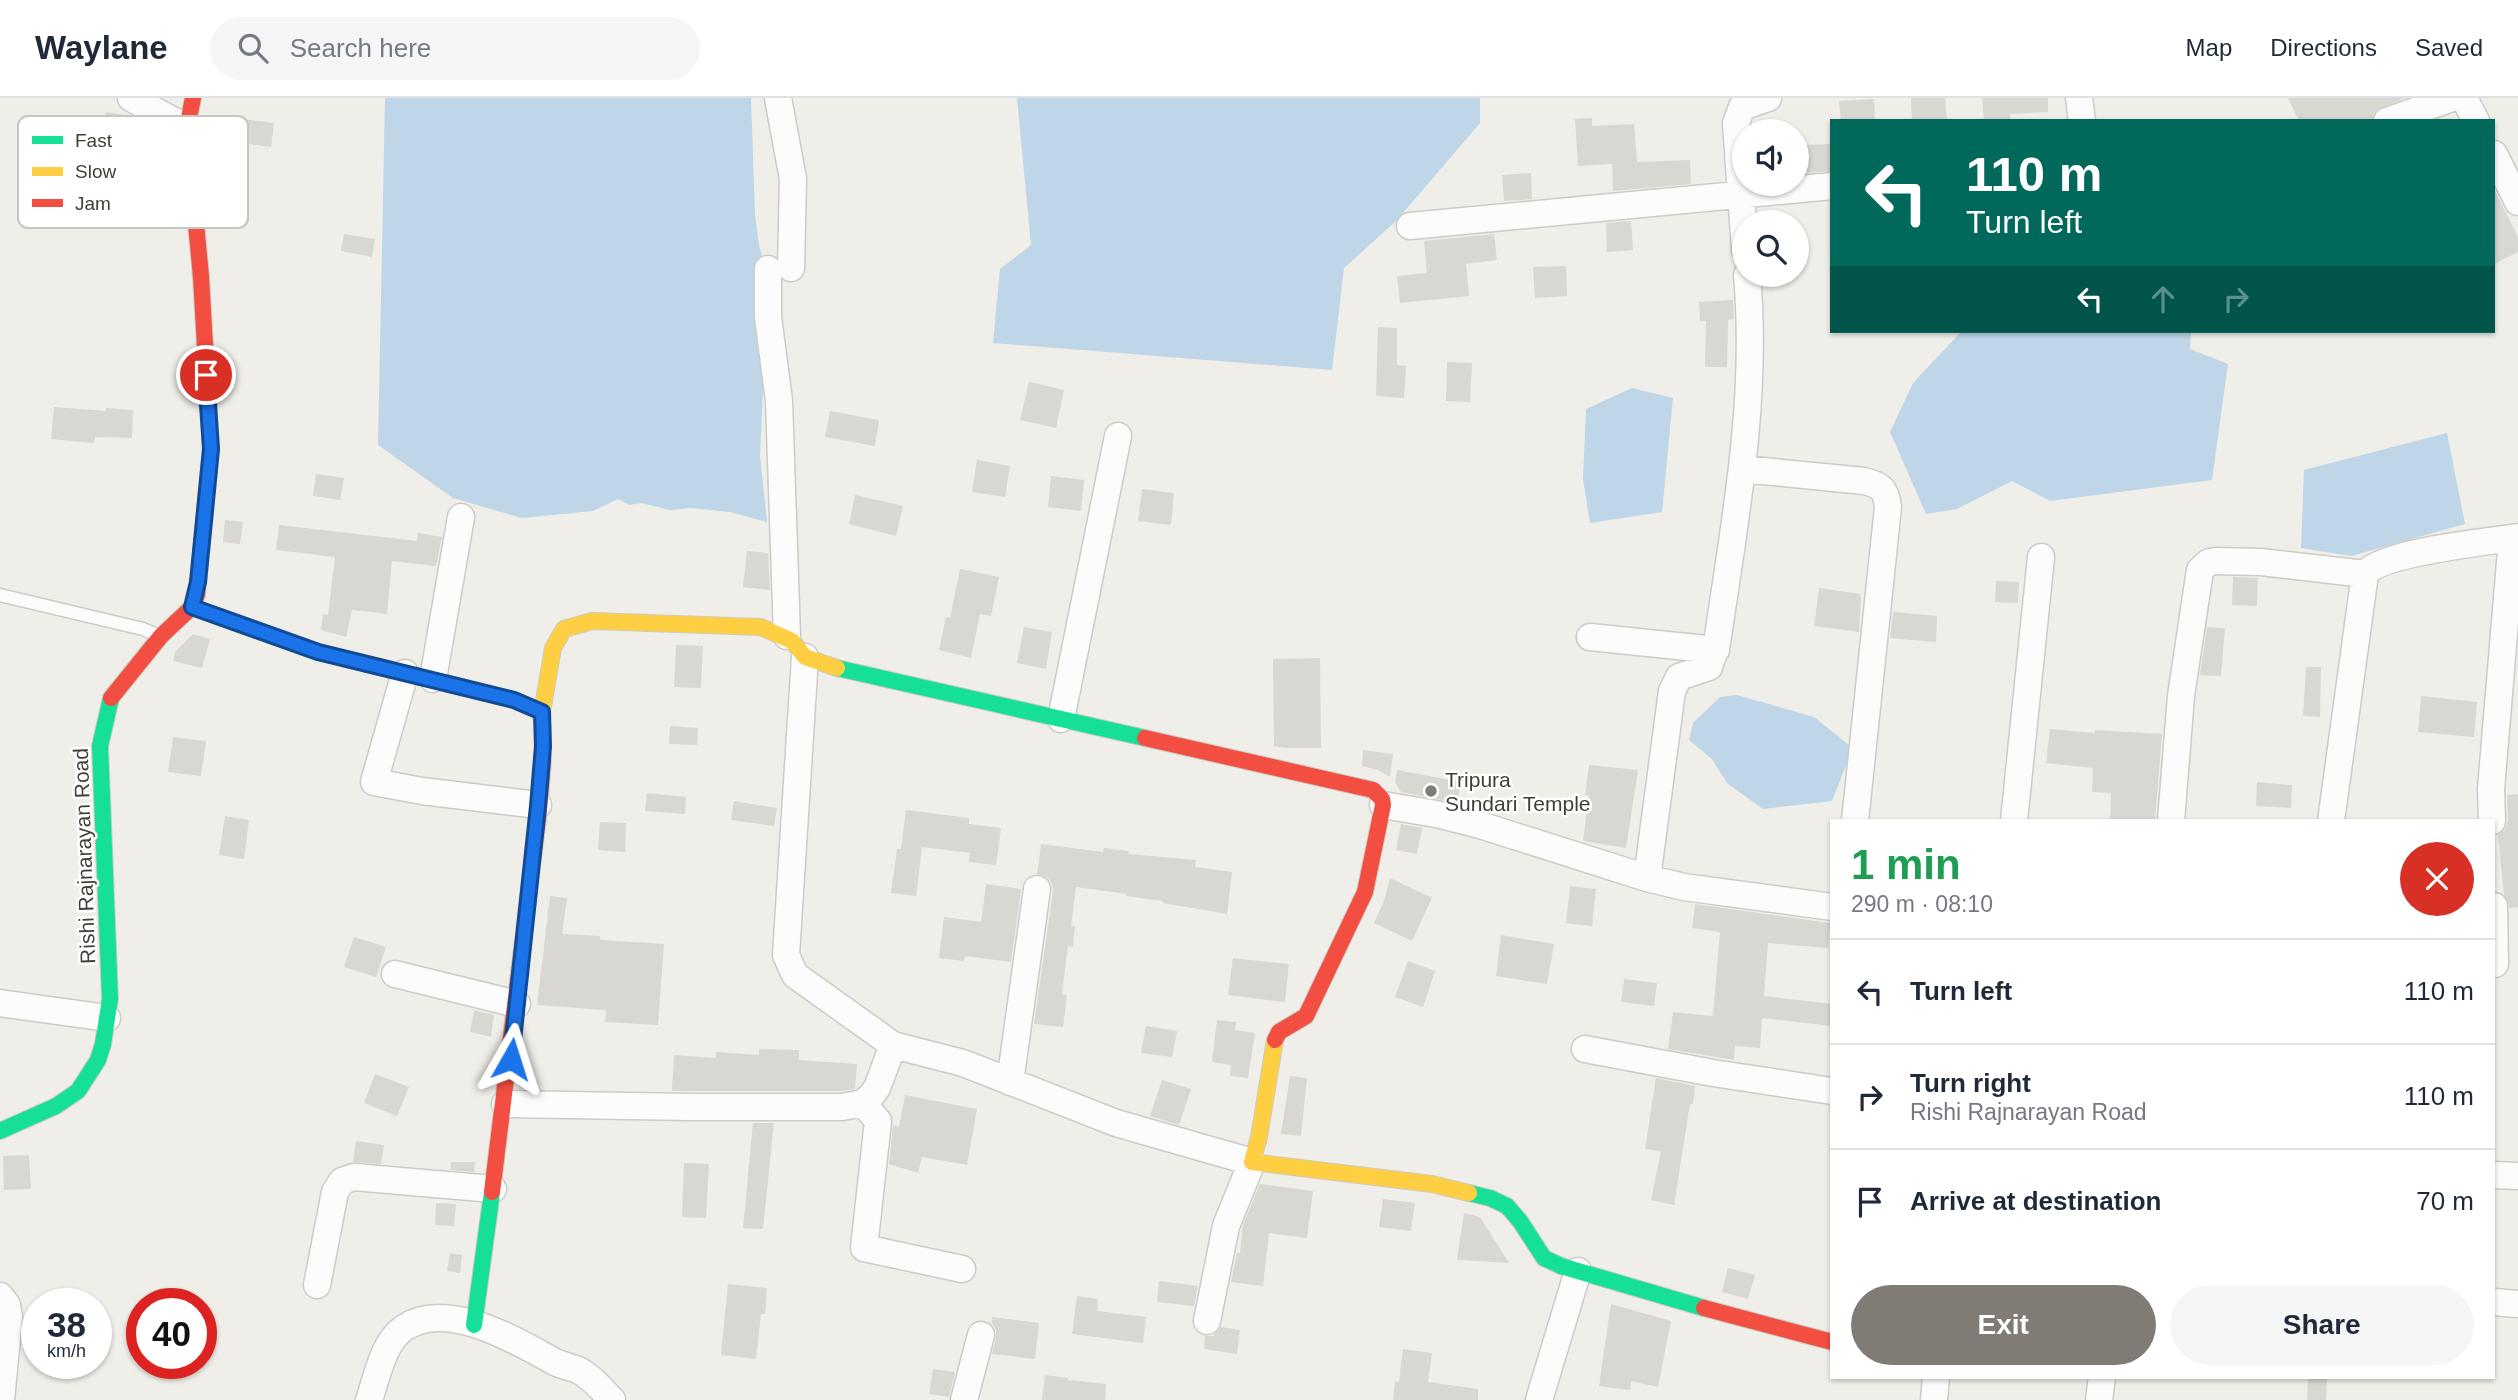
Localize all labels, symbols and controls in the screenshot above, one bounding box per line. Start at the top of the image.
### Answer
search box [210,17,700,80]
text: Waylane [35,29,168,66]
icon: search [234,29,272,67]
text: Search here [290,33,431,63]
text: Map [2186,34,2232,61]
text: Directions [2270,34,2377,61]
text: Saved [2415,34,2483,61]
legend [18,116,248,228]
map controls [1732,119,1809,287]
button: sound [1732,119,1809,196]
text: Fast [75,130,113,151]
icon: left [1851,147,1942,238]
text: 110 m [1966,147,2102,201]
text: Slow [75,161,116,182]
text: Jam [75,193,111,214]
text: Turn left [1966,204,2082,240]
button: search [1732,210,1809,287]
icon: left [2071,280,2109,318]
icon: ahead [2144,280,2182,318]
icon: right [2217,280,2255,318]
pin [176,345,236,405]
icon: arrive [187,356,225,394]
street label: Rishi Rajnarayan Road [69,748,99,964]
place label: Tripura Sundari Temple [1445,768,1591,815]
marker: Tripura Sundari Temple [1423,783,1439,799]
text: 1 min [1851,841,1961,888]
button: close [2400,842,2474,916]
text: 290 m · 08:10 [1851,891,1993,917]
icon: left [1851,973,1889,1011]
text: Turn left [1910,976,2012,1006]
text: 110 m [2404,976,2474,1006]
position arrow [474,1022,548,1096]
text: Turn right [1910,1068,2031,1098]
icon: right [1851,1078,1889,1116]
text: 110 m [2404,1081,2474,1111]
text: Rishi Rajnarayan Road [1910,1099,2147,1125]
icon: arrive [1851,1183,1889,1221]
text: Arrive at destination [1910,1186,2161,1216]
text: 70 m [2416,1186,2474,1216]
button: Exit [1851,1285,2156,1365]
button: Share [2170,1285,2474,1365]
speed limit sign: 40 [126,1288,217,1379]
text: 38 [47,1305,86,1344]
text: km/h [47,1341,86,1361]

